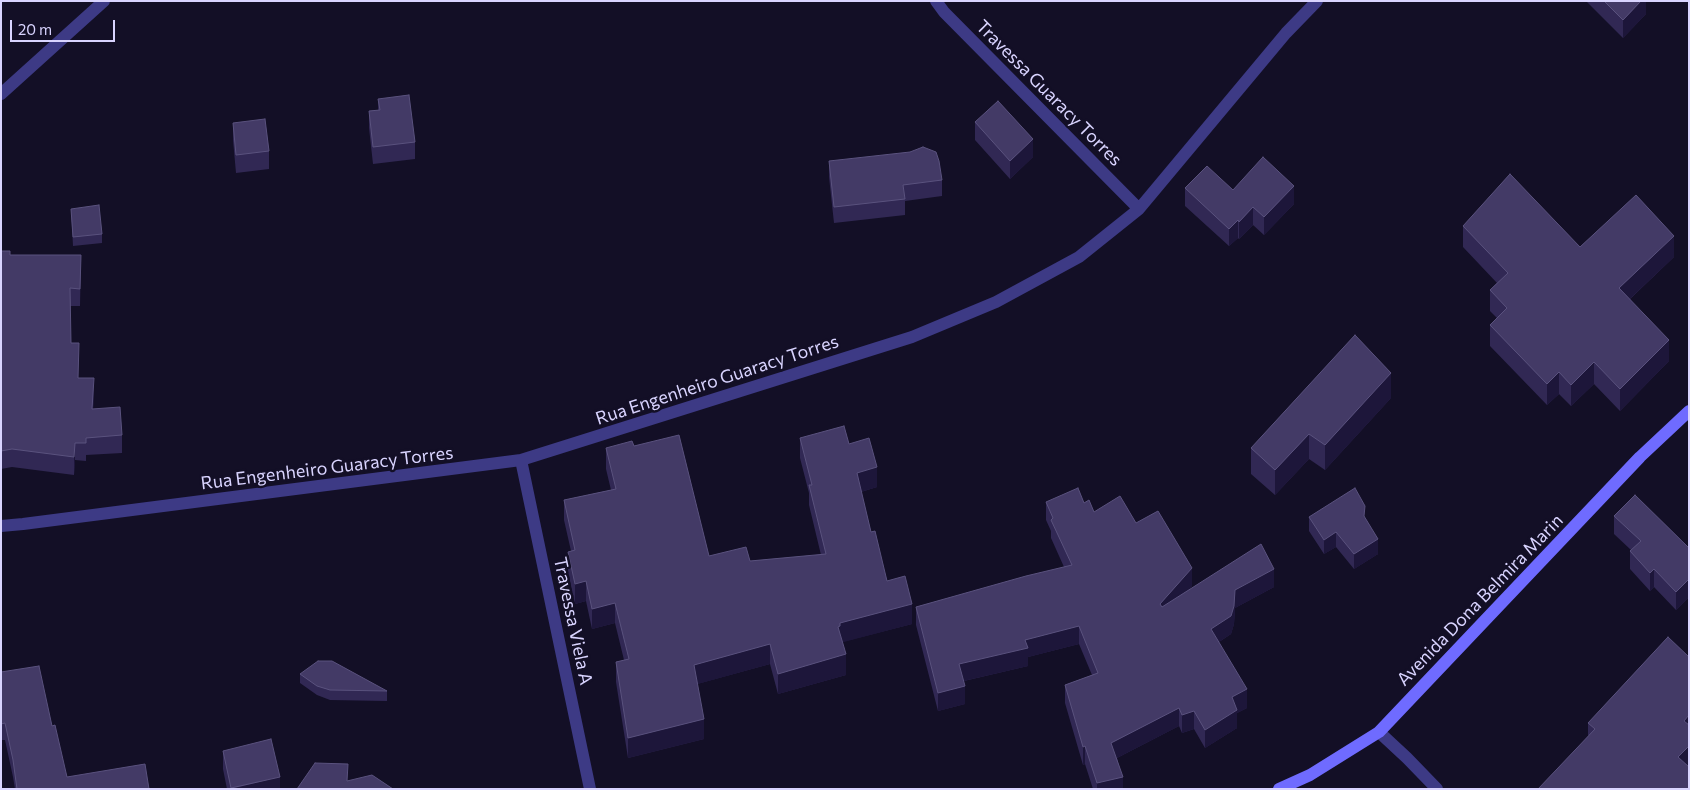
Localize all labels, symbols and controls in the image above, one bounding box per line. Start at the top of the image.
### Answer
scale bar [12,10,118,42]
street label: Travessa Guaracy Torres [972,16,1126,170]
text: 20 m [18,20,52,38]
street label: Rua Engenheiro Guaracy Torres [593,330,841,430]
street label: Rua Engenheiro Guaracy Torres [200,442,454,494]
street label: Avenida Dona Belmira Marin [1392,510,1568,690]
street label: Travessa Viela A [549,555,597,687]

